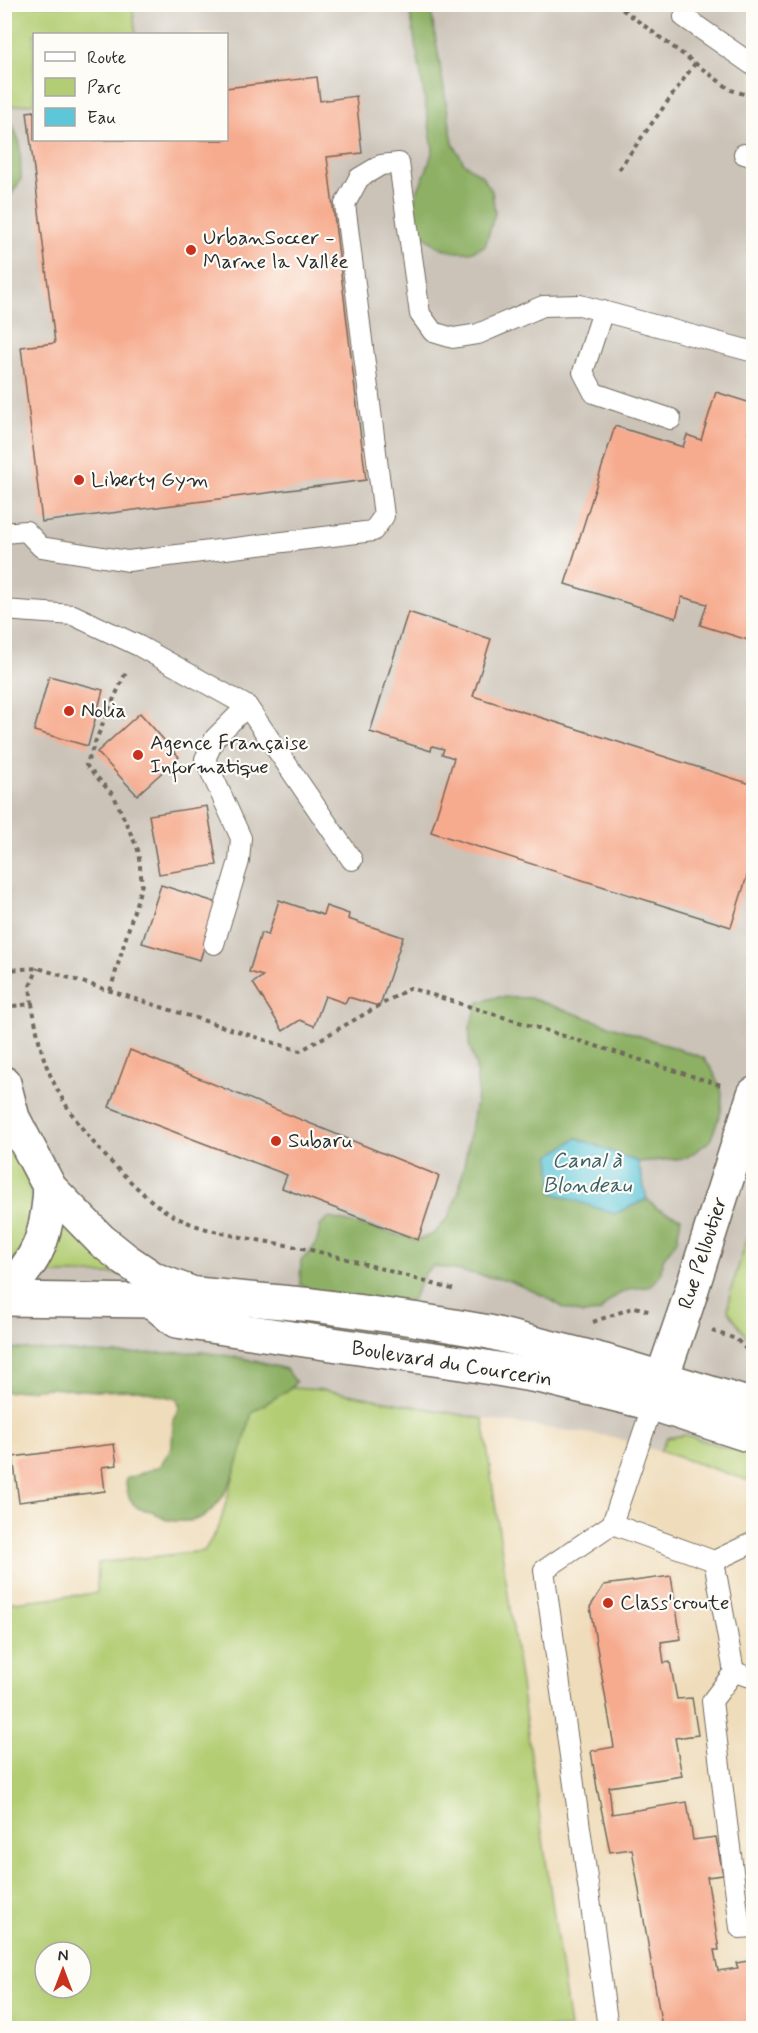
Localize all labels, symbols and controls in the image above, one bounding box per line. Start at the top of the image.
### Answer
legend [33,33,228,141]
text: Route [87,46,126,70]
text: Parc [87,76,121,100]
text: Eau [87,106,116,130]
place label: UrbanSoccer - Marne la Vallée [203,224,349,276]
marker: UrbanSoccer - Marne la Vallée [184,243,198,257]
place label: Liberty Gym [91,466,208,494]
marker: Liberty Gym [72,473,86,487]
place label: Nolia [81,697,126,725]
marker: Nolia [62,704,76,718]
place label: Agence Française Informatique [150,729,309,783]
marker: Agence Française Informatique [131,748,145,762]
place label: Subaru [288,1127,353,1155]
marker: Subaru [269,1134,283,1148]
water label: Canal à Blondeau [542,1147,633,1200]
street label: Rue Pelloutier [672,1193,734,1313]
street label: Boulevard du Courcerin [350,1334,554,1394]
place label: Class'croute [620,1589,729,1617]
marker: Class'croute [601,1596,615,1610]
north arrow [33,1940,93,2000]
text: N [58,1946,68,1967]

